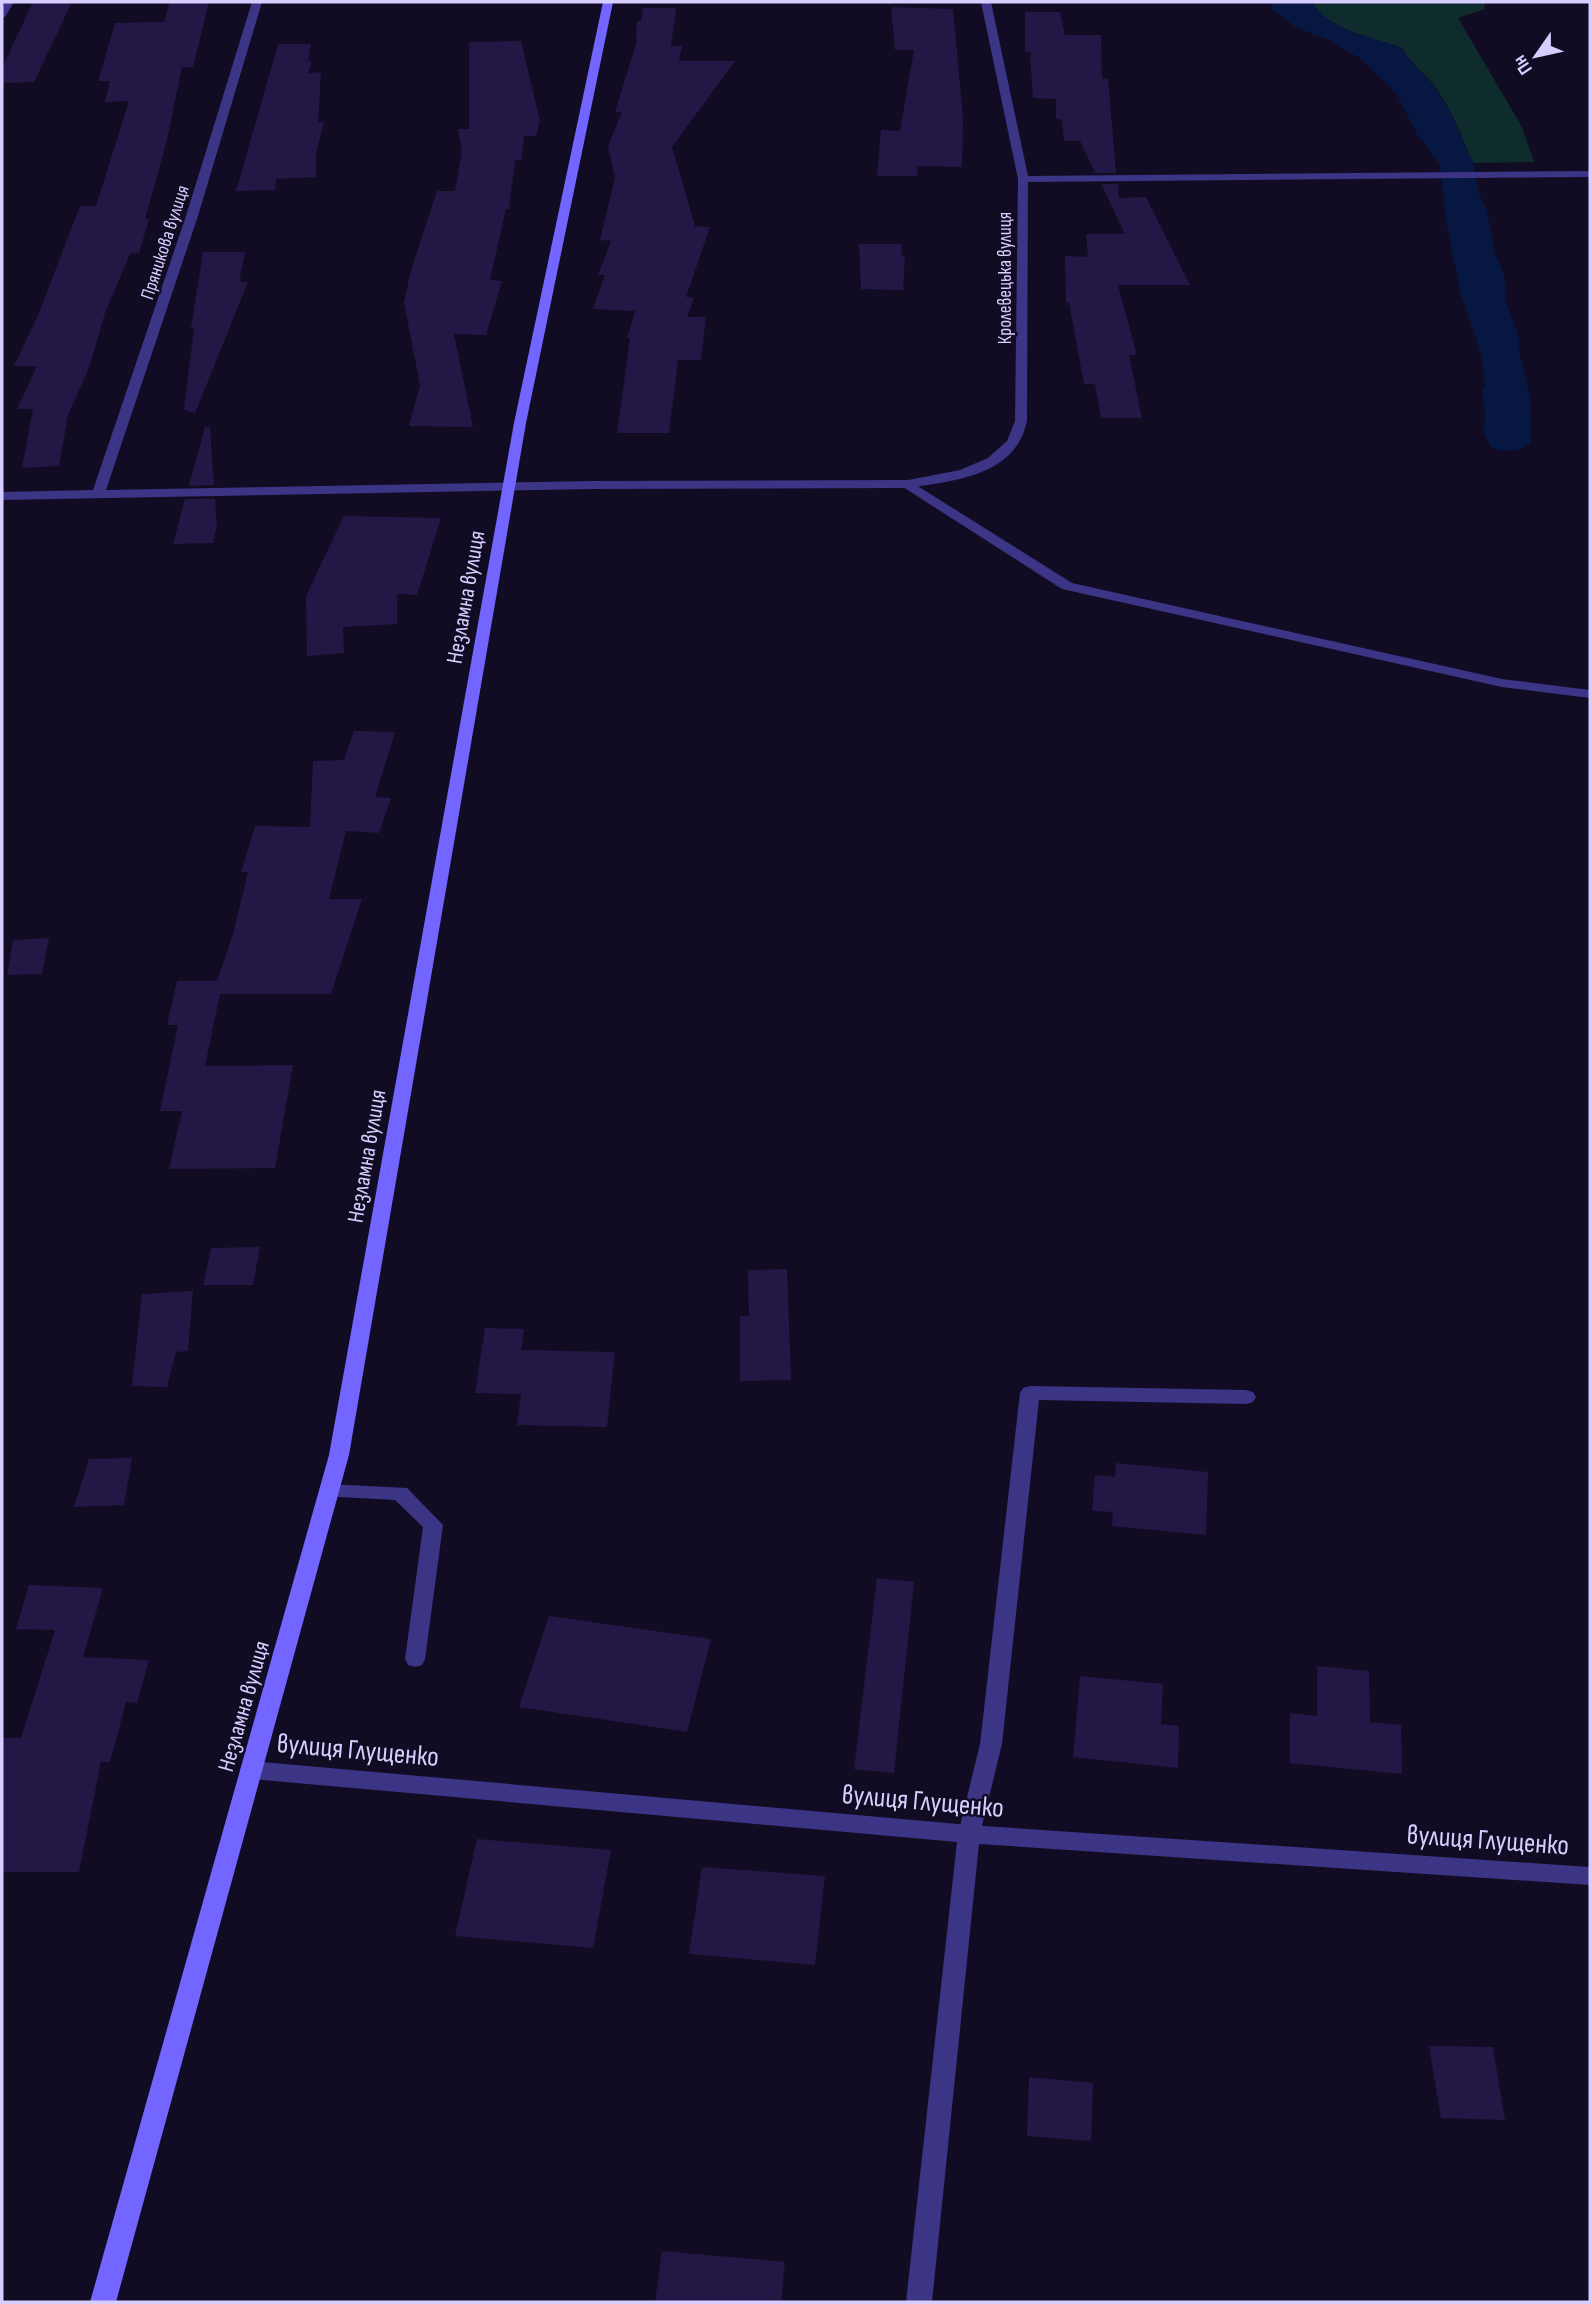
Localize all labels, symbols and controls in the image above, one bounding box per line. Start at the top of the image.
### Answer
north arrow [1501,21,1571,91]
text: Пн [1508,51,1538,79]
street label: Пряникова вулиця [136,182,195,303]
street label: Кролевецька вулиця [994,212,1017,344]
street label: Незламна вулиця [441,528,491,666]
street label: Незламна вулиця [342,1087,392,1225]
street label: Незламна вулиця [212,1638,276,1775]
street label: вулиця Глущенко [276,1727,440,1774]
street label: вулиця Глущенко [841,1778,1005,1825]
street label: вулиця Глущенко [1406,1818,1570,1863]

